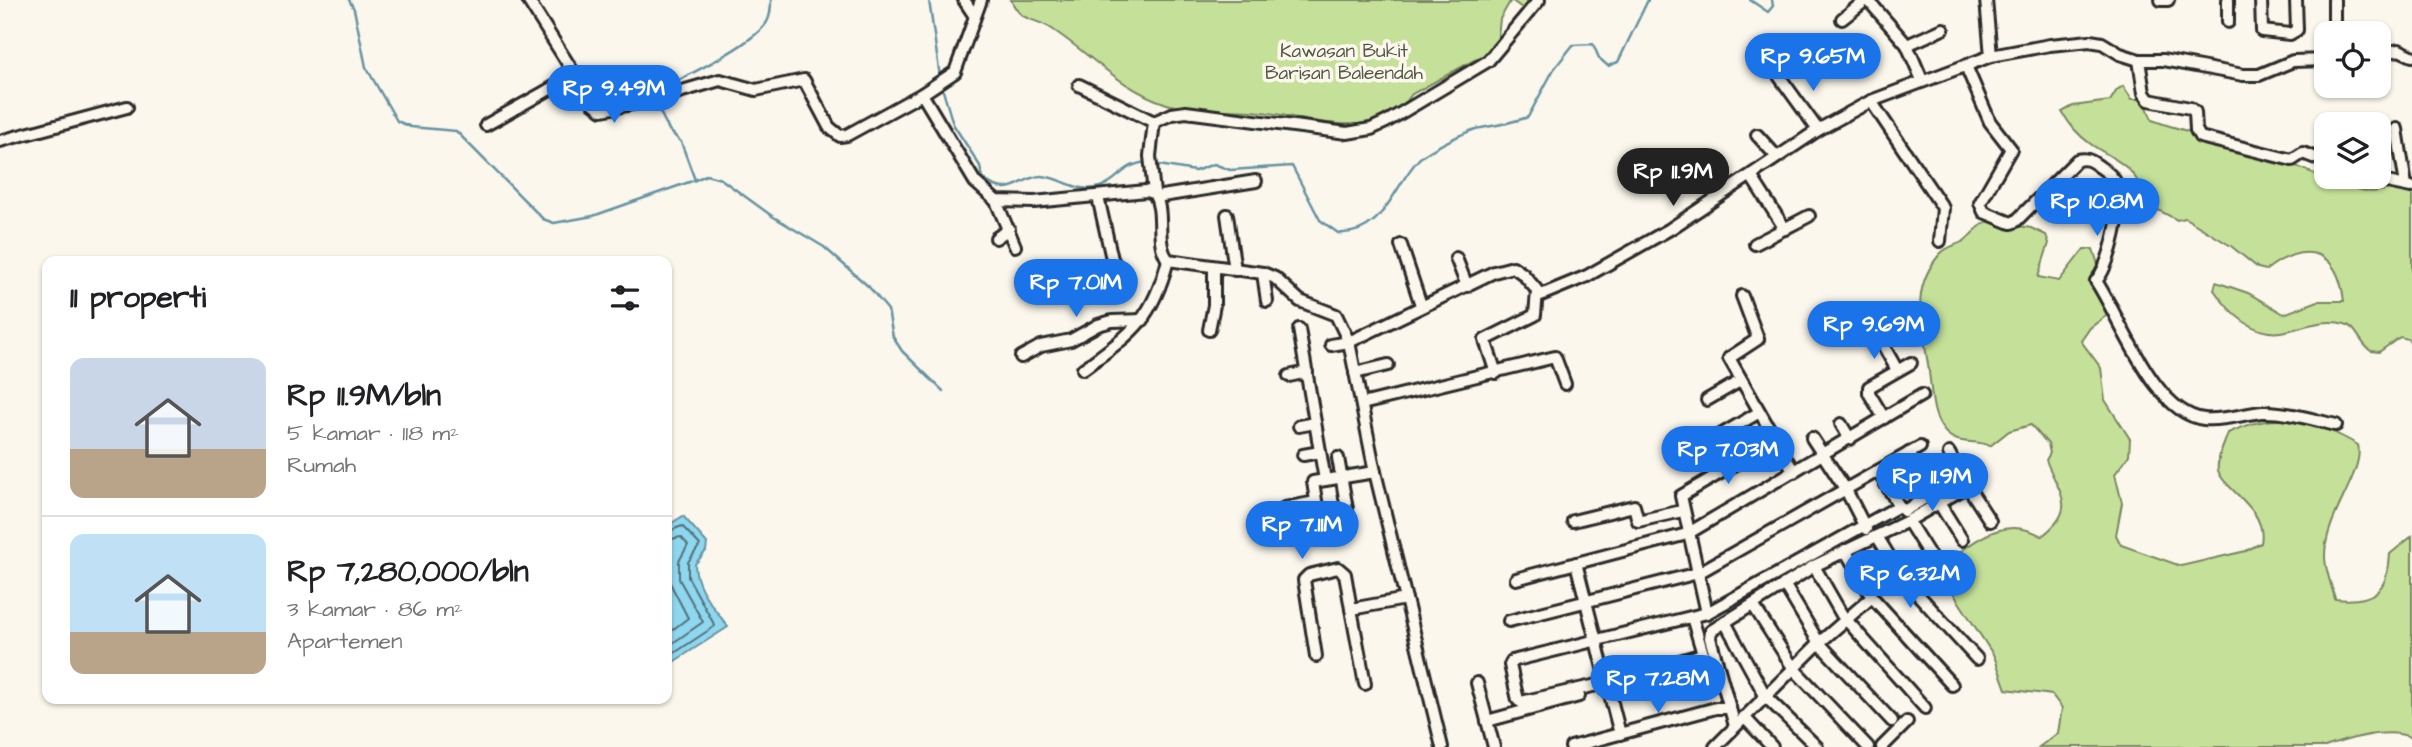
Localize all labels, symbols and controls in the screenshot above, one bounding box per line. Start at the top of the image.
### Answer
map controls [2314,21,2391,189]
button: locate [2314,21,2391,98]
pin: Rp 9.65M [1741,34,1885,93]
park label: Kawasan Bukit Barisan Baleendah [1265,38,1424,87]
text: Rp 9.65M [1761,40,1865,72]
pin: Rp 9.49M [542,66,686,125]
text: Rp 9.49M [563,72,665,104]
button: layers [2314,112,2391,189]
pin: Rp 11.9M [1601,148,1745,208]
text: Rp 11.9M [1633,155,1713,187]
pin: Rp 10.8M [2025,178,2169,238]
text: Rp 10.8M [2050,185,2144,217]
pin: Rp 7.01M [1004,260,1148,319]
text: Rp 7.01M [1030,266,1122,298]
text: 11 properti [70,277,206,319]
icon: filters [606,279,644,317]
pin: Rp 9.69M [1802,302,1946,361]
text: Rp 9.69M [1823,308,1925,340]
text: Rp 11.9M/bln [287,375,441,417]
icon: home [126,386,210,470]
text: 5 kamar · 118 m² [287,417,459,449]
pin: Rp 7.03M [1656,426,1800,486]
text: Rp 7.03M [1677,433,1779,465]
text: Rumah [287,449,356,481]
pin: Rp 11.9M [1860,454,2004,513]
text: Rp 11.9M [1892,460,1972,492]
pin: Rp 7.11M [1230,502,1374,561]
text: Rp 7.11M [1262,508,1342,540]
pin: Rp 6.32M [1838,550,1982,610]
text: Rp 7,280,000/bln [287,551,529,593]
text: Rp 6.32M [1860,557,1960,589]
icon: home [126,562,210,646]
text: 3 kamar · 86 m² [287,593,463,625]
text: Apartemen [287,625,403,657]
pin: Rp 7.28M [1586,656,1730,715]
text: Rp 7.28M [1607,662,1709,694]

